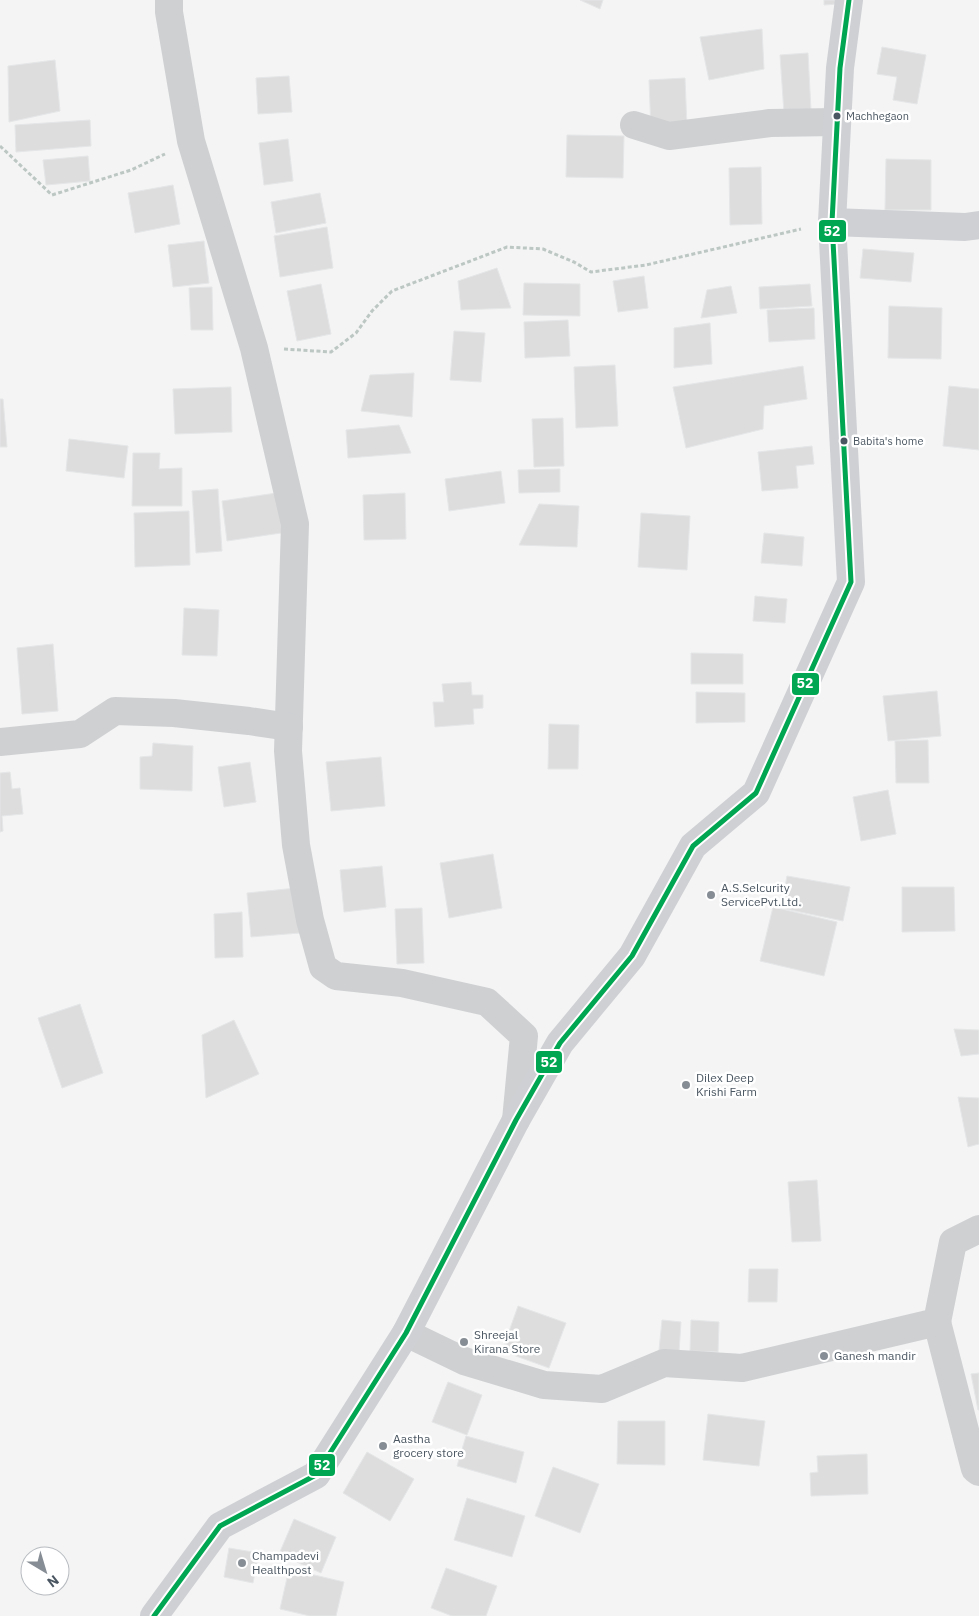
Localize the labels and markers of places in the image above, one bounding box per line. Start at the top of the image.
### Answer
place label: Machhegaon [846,109,909,123]
marker: Machhegaon [832,111,842,121]
place label: Babita's home [853,434,923,448]
marker: Babita's home [839,436,849,446]
place label: A.S.Selcurity ServicePvt.Ltd. [721,880,802,909]
marker: A.S.Selcurity ServicePvt.Ltd. [705,889,717,901]
place label: Dilex Deep Krishi Farm [696,1070,757,1099]
marker: Dilex Deep Krishi Farm [680,1079,692,1091]
place label: Shreejal Kirana Store [474,1327,541,1356]
marker: Shreejal Kirana Store [458,1336,470,1348]
place label: Ganesh mandir [834,1348,916,1363]
marker: Ganesh mandir [818,1350,830,1362]
place label: Aastha grocery store [393,1431,464,1460]
marker: Aastha grocery store [377,1440,389,1452]
place label: Champadevi Healthpost [252,1548,319,1577]
marker: Champadevi Healthpost [236,1557,248,1569]

